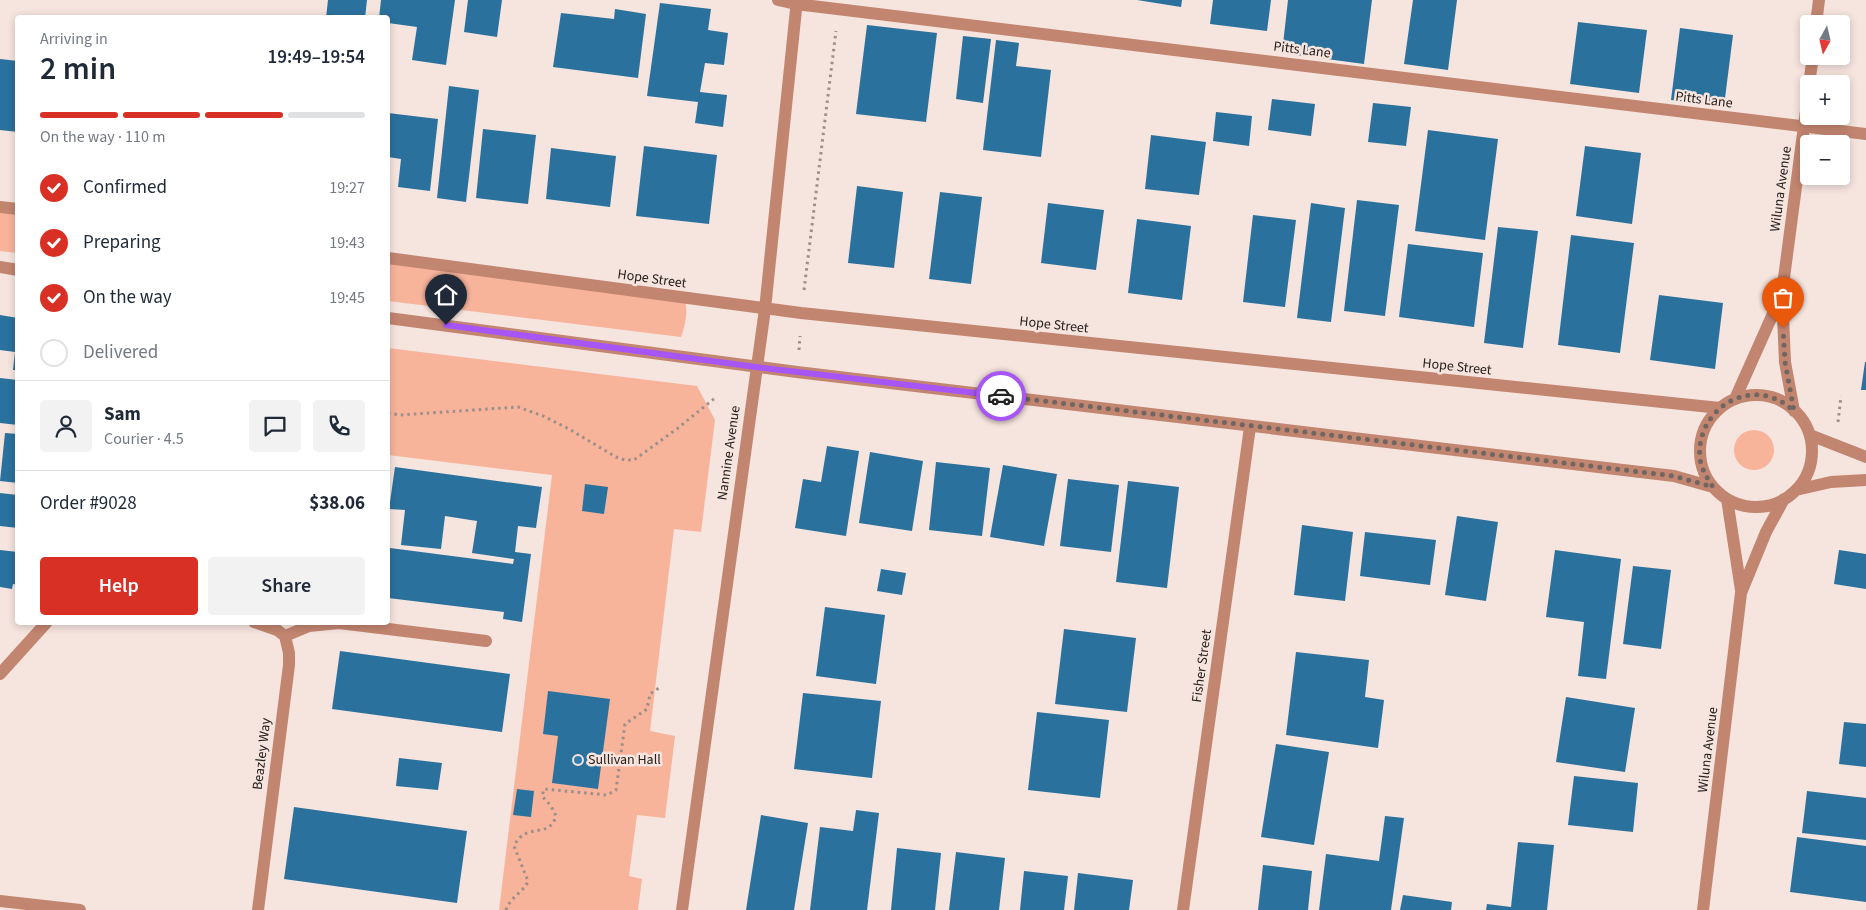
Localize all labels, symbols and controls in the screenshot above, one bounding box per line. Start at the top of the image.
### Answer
north arrow [1800,15,1850,65]
map controls [1800,15,1850,185]
text: Arriving in [40,28,108,50]
street label: Pitts Lane [1272,37,1332,63]
text: 19:49–19:54 [267,44,365,71]
text: 2 min [40,46,116,92]
button: + [1800,75,1850,125]
street label: Pitts Lane [1674,87,1734,113]
text: On the way · 110 m [40,126,165,148]
button: − [1800,135,1850,185]
street label: Wiluna Avenue [1765,145,1797,233]
icon: check [40,174,68,202]
text: Confirmed [83,174,167,201]
text: 19:27 [329,177,365,199]
icon: check [40,229,68,257]
text: Preparing [83,229,161,256]
text: 19:43 [329,232,365,254]
street label: Hope Street [616,264,688,294]
pin [425,274,467,325]
pin [1762,277,1804,328]
icon: home [432,281,460,309]
icon: check [40,284,68,312]
text: On the way [83,284,172,311]
icon: bag [1769,284,1797,312]
text: 19:45 [329,287,365,309]
street label: Hope Street [1018,311,1090,339]
text: Delivered [83,339,158,366]
street label: Hope Street [1421,353,1493,381]
courier [976,371,1026,421]
icon: car [987,382,1015,410]
button: person [40,400,92,452]
button: chat [249,400,301,452]
button: phone [313,400,365,452]
text: Sam [104,401,141,428]
street label: Nannine Avenue [712,404,746,502]
text: Courier · 4.5 [104,428,184,450]
text: Order #9028 [40,490,137,517]
text: $38.06 [309,490,365,517]
button: Help [40,557,198,615]
button: Share [208,557,365,615]
street label: Fisher Street [1187,628,1217,704]
street label: Wiluna Avenue [1693,706,1723,794]
street label: Beazley Way [248,716,276,791]
place label: Sullivan Hall [588,750,661,770]
marker: Sullivan Hall [572,754,584,766]

